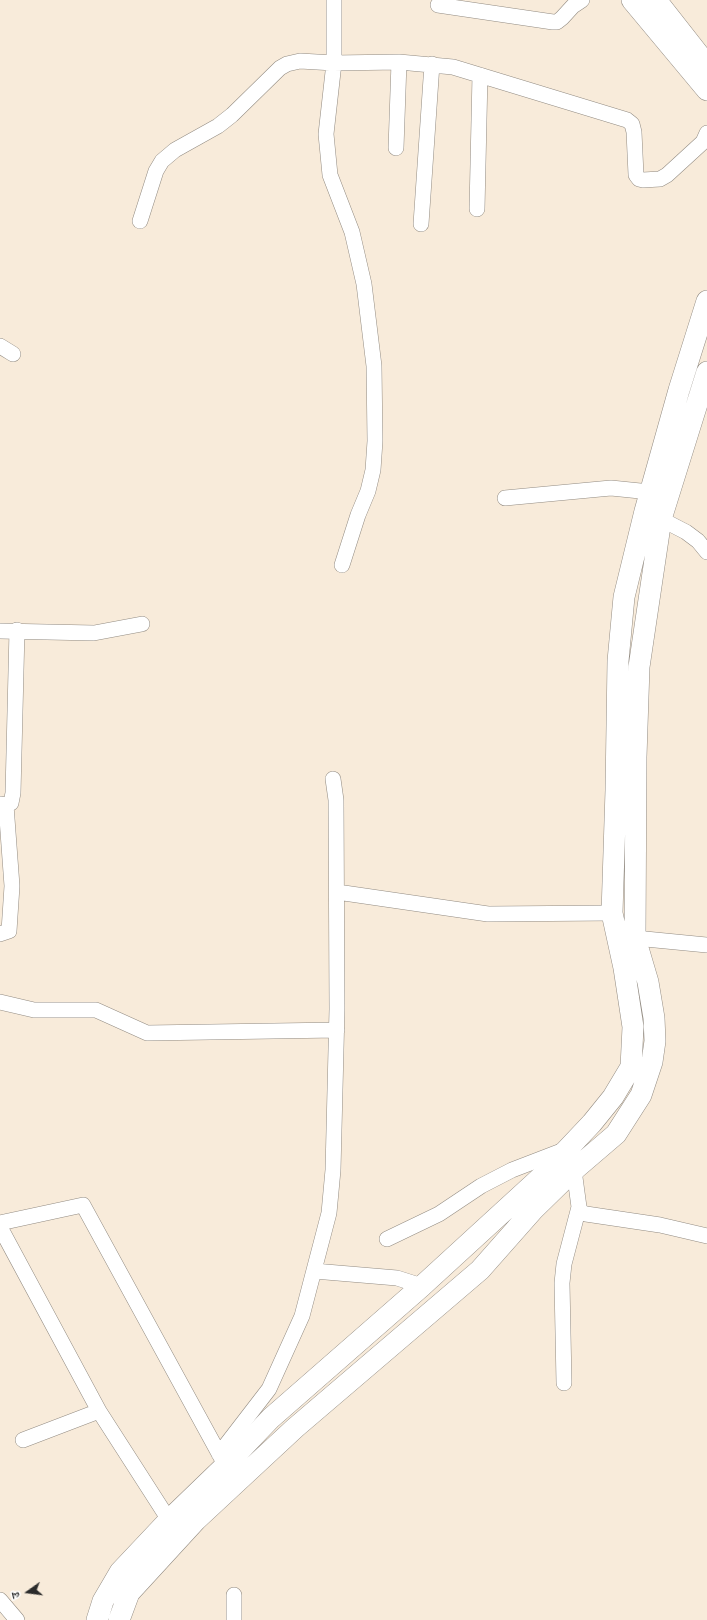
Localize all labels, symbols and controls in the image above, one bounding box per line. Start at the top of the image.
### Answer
north arrow [8,1572,48,1612]
text: उ [9,1591,23,1599]

